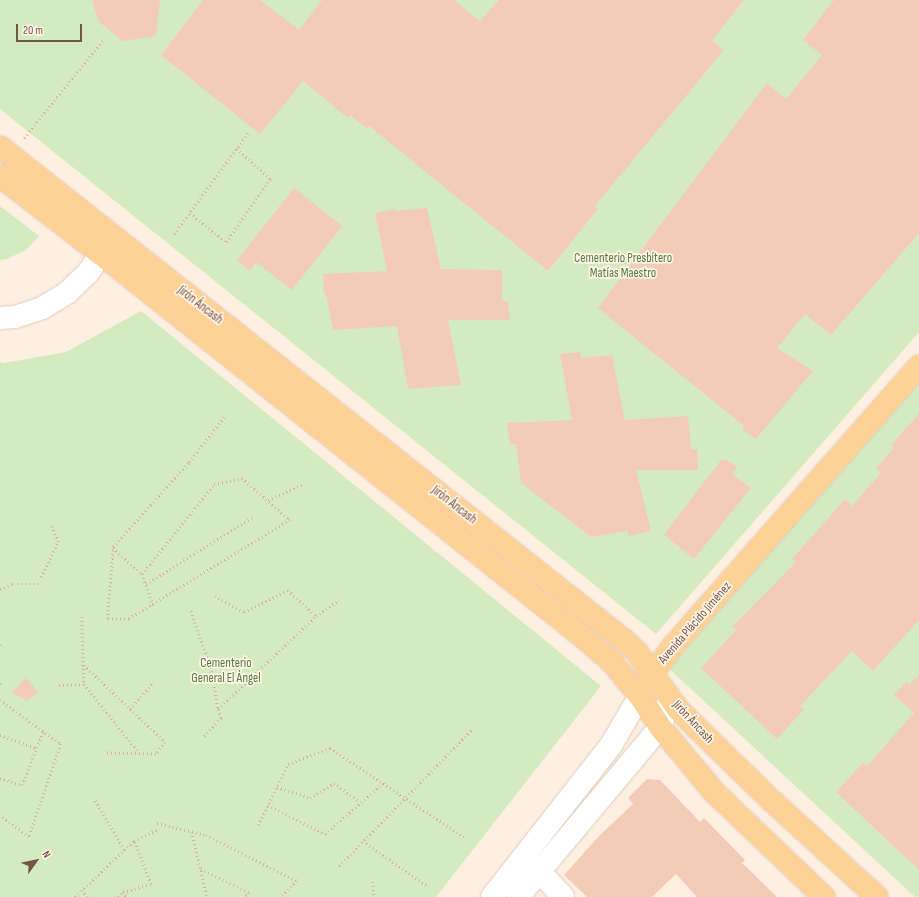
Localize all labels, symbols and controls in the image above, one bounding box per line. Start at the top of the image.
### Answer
scale bar [18,16,84,42]
text: 20 m [23,23,43,38]
park label: Cementerio Presbítero Matías Maestro [574,251,672,282]
street label: Jirón Áncash [174,282,226,328]
street label: Jirón Áncash [428,482,480,528]
street label: Avenida Plácido Jiménez [655,579,735,667]
park label: Cementerio General El Ángel [191,656,261,687]
street label: Jirón Áncash [669,697,717,747]
north arrow [16,841,56,881]
text: N [39,848,54,860]

